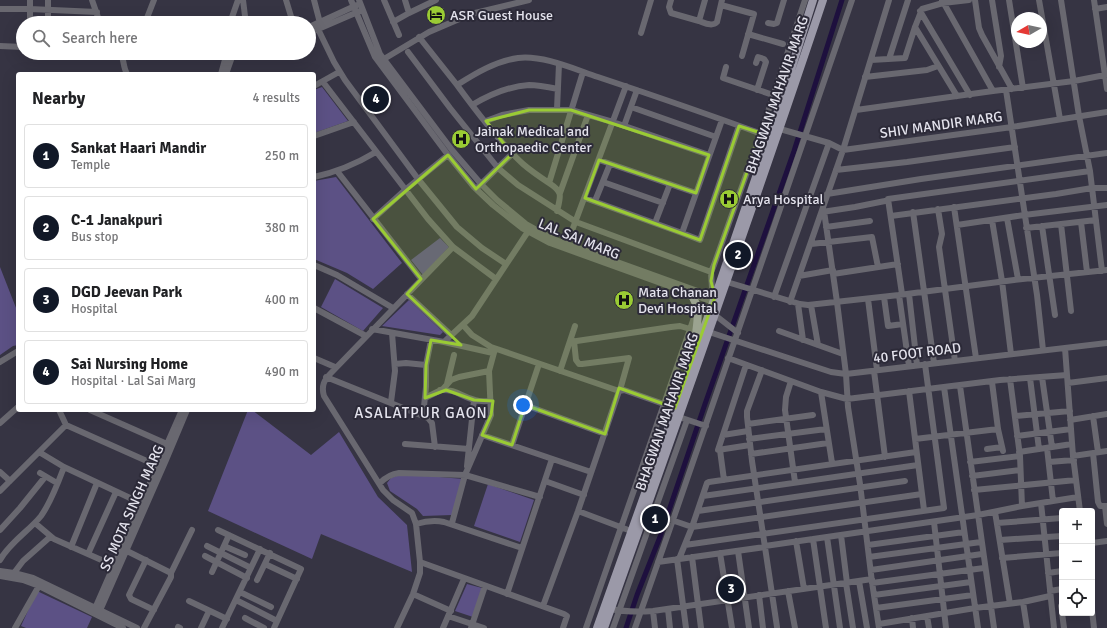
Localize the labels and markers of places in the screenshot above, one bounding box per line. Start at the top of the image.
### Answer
hotel icon: ASR Guest House [425,4,447,26]
place label: ASR Guest House [450,7,553,24]
pin: 4 [363,84,389,114]
place label: Jainak Medical and Orthopaedic Center [475,123,593,156]
hospital icon: Jainak Medical and Orthopaedic Center [450,128,472,150]
hospital icon: Arya Hospital [718,188,740,210]
place label: Arya Hospital [743,191,824,208]
pin: 2 [725,240,751,270]
place label: Mata Chanan Devi Hospital [638,284,717,317]
hospital icon: Mata Chanan Devi Hospital [613,289,635,311]
pin: 1 [642,504,668,534]
pin: 3 [718,574,744,604]

